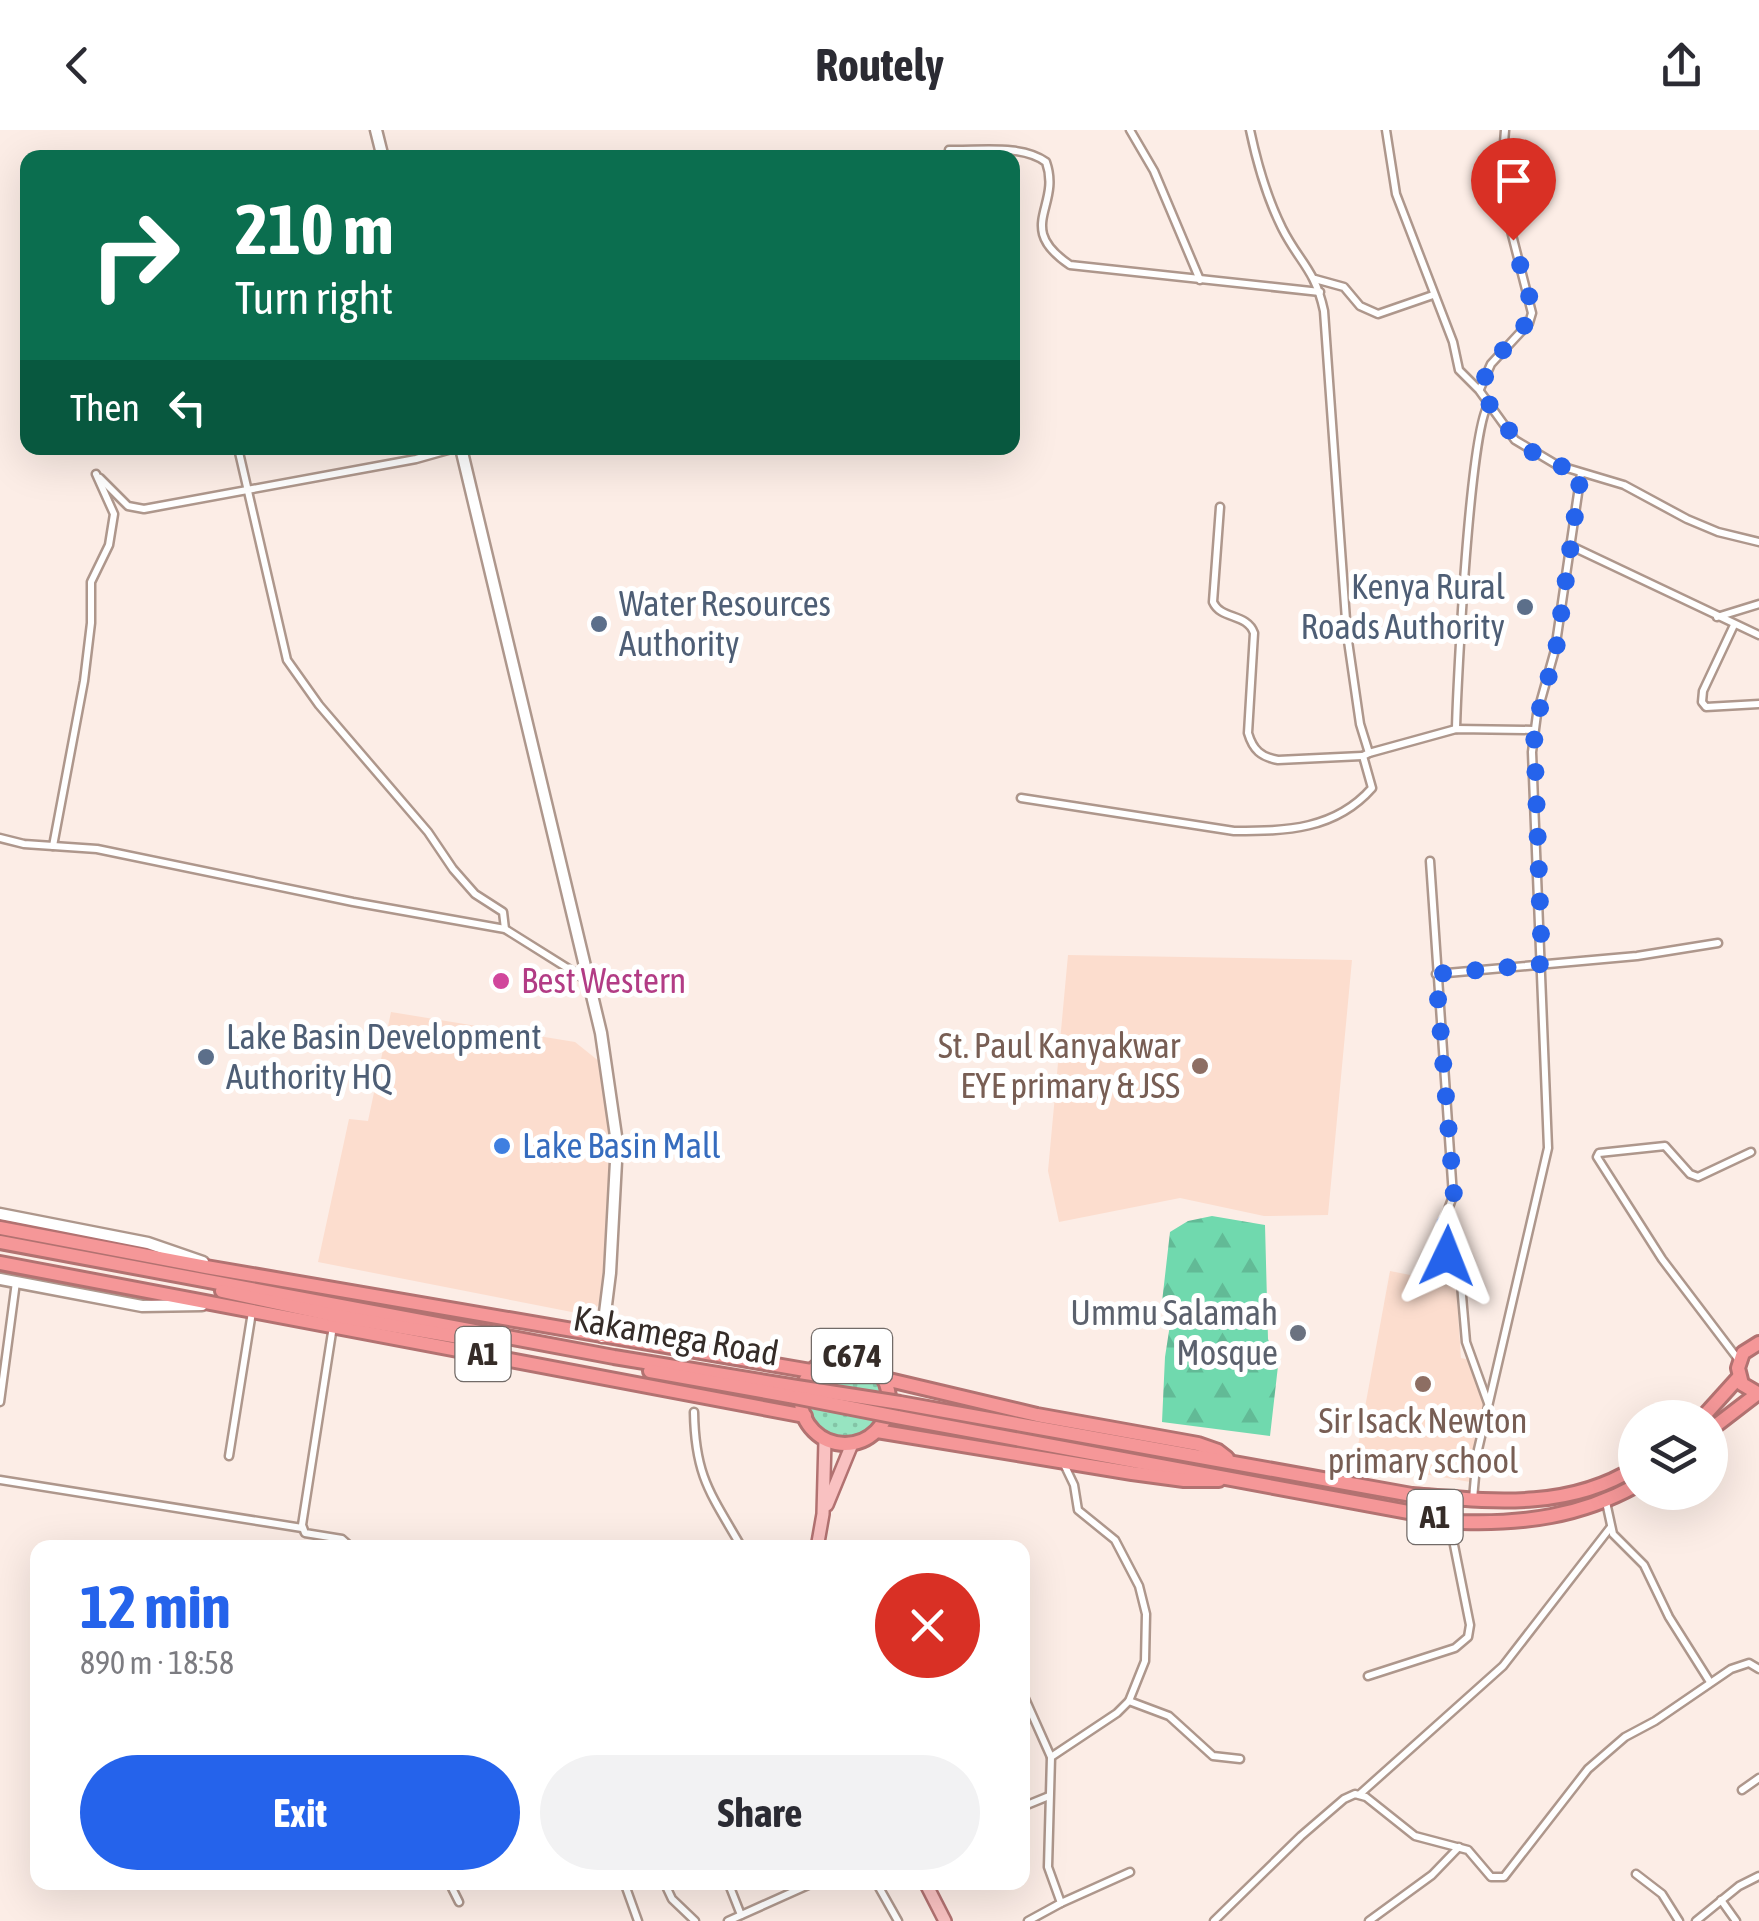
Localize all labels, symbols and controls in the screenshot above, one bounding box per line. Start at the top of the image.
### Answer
icon: back [50,38,105,93]
icon: share [1654,38,1709,93]
text: Routely [815,39,944,91]
pin [1471,138,1556,241]
icon: arrive [1486,153,1541,208]
text: 210 m [235,189,394,269]
icon: right [70,190,200,320]
text: Turn right [235,272,393,324]
icon: left [160,380,215,435]
text: Then [70,386,140,429]
place label: Kenya Rural Roads Authority [1301,566,1505,646]
place label: Water Resources Authority [619,583,831,663]
marker: Kenya Rural Roads Authority [1514,596,1536,618]
marker: Water Resources Authority [588,613,610,635]
place label: Best Western [521,960,686,1000]
marker: Best Western [490,970,512,992]
place label: Lake Basin Development Authority HQ [226,1016,541,1096]
place label: St. Paul Kanyakwar EYE primary & JSS [938,1025,1181,1105]
marker: Lake Basin Development Authority HQ [195,1046,217,1068]
marker: St. Paul Kanyakwar EYE primary & JSS [1189,1055,1211,1077]
place label: Lake Basin Mall [522,1125,721,1165]
marker: Lake Basin Mall [491,1135,513,1157]
position arrow [1395,1204,1499,1308]
place label: Ummu Salamah Mosque [1070,1292,1278,1372]
street label: Kakamega Road [570,1297,782,1373]
marker: Ummu Salamah Mosque [1287,1322,1309,1344]
road number: A1 [456,1327,510,1381]
road number: C674 [812,1329,892,1383]
marker: Sir Isack Newton primary school [1412,1373,1434,1395]
place label: Sir Isack Newton primary school [1319,1400,1527,1480]
map controls [1618,1400,1728,1510]
button: layers [1618,1400,1728,1510]
road number: A1 [1408,1490,1462,1544]
text: 12 min [80,1572,231,1641]
button: close [875,1573,980,1678]
text: 890 m · 18:58 [80,1644,234,1681]
button: Exit [80,1755,520,1870]
button: Share [540,1755,980,1870]

